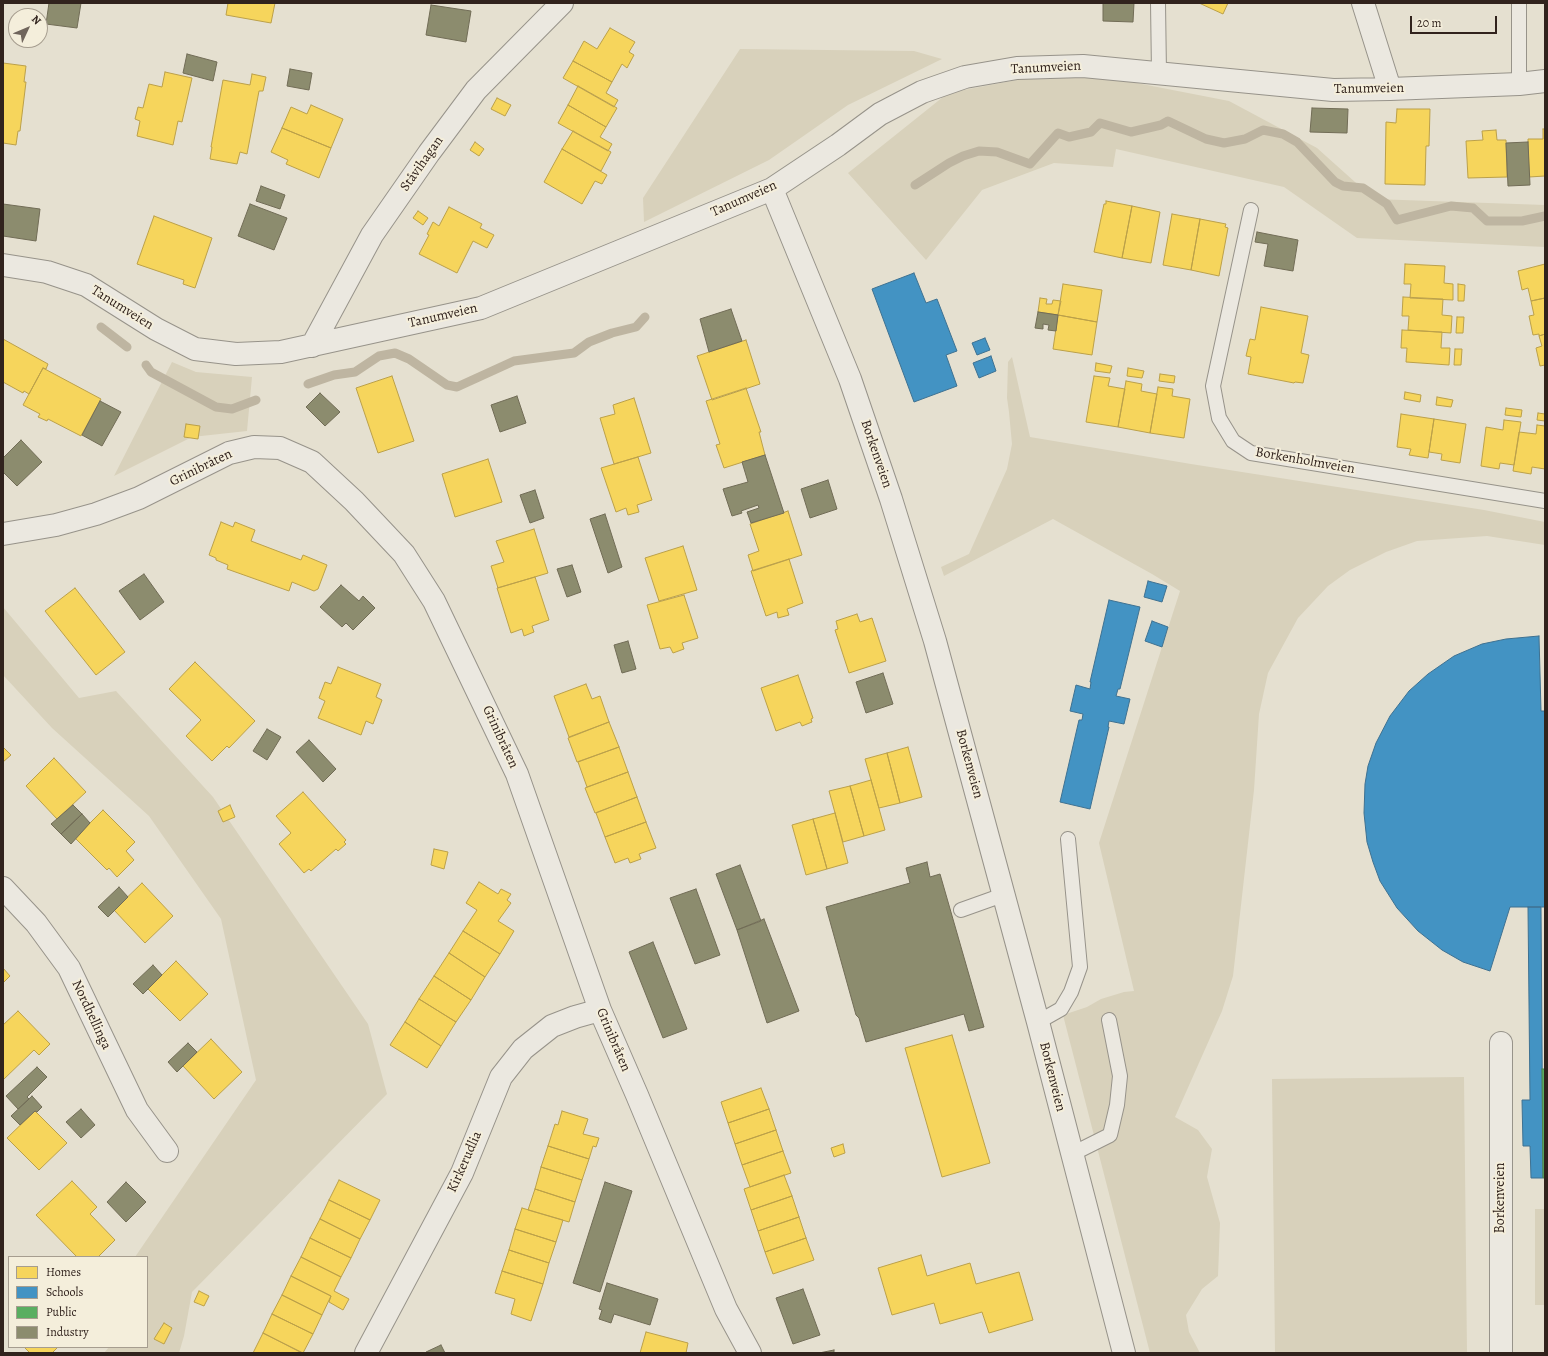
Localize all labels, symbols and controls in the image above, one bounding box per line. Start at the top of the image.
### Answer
north arrow [8,8,48,48]
scale bar [1412,8,1499,34]
text: N [28,12,44,28]
text: 20 m [1417,15,1441,31]
street label: Tanumveien [1010,58,1082,78]
street label: Tanumveien [1334,80,1404,98]
street label: Ståvihagan [397,133,447,195]
street label: Tanumveien [708,177,780,221]
street label: Tanumveien [88,282,156,334]
street label: Tanumveien [407,300,479,332]
street label: Borkenveien [856,418,896,490]
street label: Borkenholmveien [1254,444,1356,478]
street label: Grinibråten [167,446,235,490]
street label: Grinibråten [478,703,522,771]
street label: Borkenveien [952,727,986,801]
street label: Nordhellinga [68,977,114,1053]
street label: Grinibråten [592,1006,634,1074]
street label: Borkenveien [1035,1040,1069,1114]
street label: Kirkerudlia [444,1129,486,1195]
street label: Borkenveien [1493,1162,1509,1234]
legend [8,1256,148,1348]
text: Homes [46,1264,81,1280]
text: Schools [46,1284,83,1300]
text: Public [46,1304,77,1320]
text: Industry [46,1324,89,1340]

